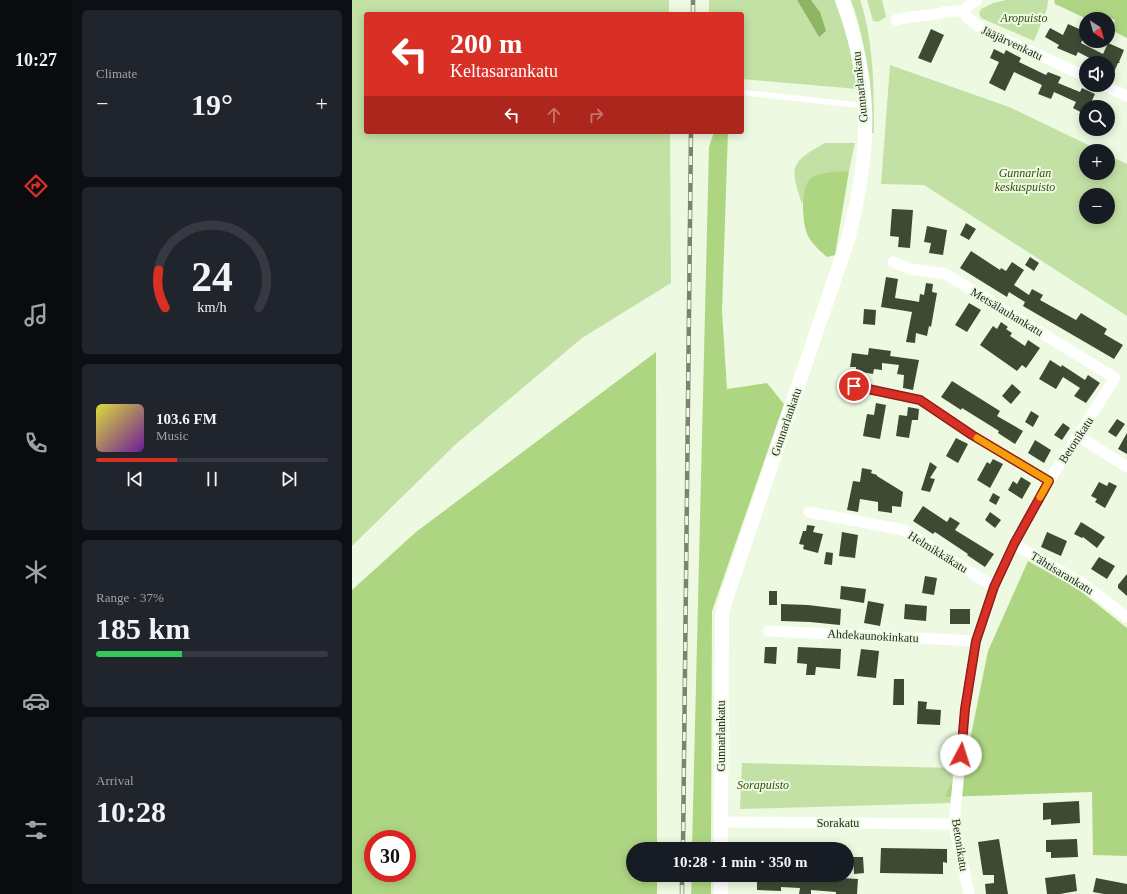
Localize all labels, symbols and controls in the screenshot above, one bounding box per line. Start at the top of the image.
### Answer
park label: Aropuisto [1000,11,1047,25]
north arrow [1079,12,1115,48]
map controls [1079,12,1115,224]
street label: Jääjärvenkatu [979,23,1045,63]
icon: left [384,28,436,80]
text: 200 m [450,28,522,59]
text: 10:27 [15,50,57,70]
street label: Gunnarlankatu [849,51,871,123]
button: sound [1079,56,1115,92]
text: Keltasarankatu [450,61,558,81]
text: Climate [96,66,137,81]
text: 19° [191,88,233,121]
text: − [96,91,108,116]
text: + [316,91,328,116]
button: search [1079,100,1115,136]
icon: left [501,104,523,126]
icon: ahead [543,104,565,126]
icon: right [585,104,607,126]
button: + [1079,144,1115,180]
park label: Gunnarlan keskuspuisto [995,166,1055,194]
icon: directions [22,172,50,200]
button: − [1079,188,1115,224]
text: 24 [191,254,233,300]
street label: Metsälauhankatu [968,285,1046,339]
text: km/h [197,299,227,315]
icon: music [22,301,50,329]
pin [837,369,871,403]
icon: arrive [843,375,865,397]
street label: Gunnarlankatu [768,386,804,458]
text: 103.6 FM [156,411,217,427]
street label: Betonikatu [1056,414,1096,466]
text: Music [156,428,189,443]
icon: phone [22,429,50,457]
icon: previous [124,468,146,490]
icon: pause [201,468,223,490]
icon: next [278,468,300,490]
street label: Helmikkäkatu [905,528,971,576]
street label: Tähtisarankatu [1028,549,1096,597]
icon: climate [22,558,50,586]
text: Range · 37% [96,590,164,605]
text: 185 km [96,612,190,645]
street label: Ahdekaunokinkatu [827,627,919,645]
icon: car [22,687,50,715]
street label: Gunnarlankatu [714,700,728,772]
position arrow [940,734,982,776]
text: Arrival [96,773,134,788]
park label: Sorapuisto [737,778,789,792]
text: 10:28 [96,795,166,828]
icon: filters [22,816,50,844]
street label: Sorakatu [817,816,859,830]
street label: Betonikatu [949,818,971,872]
speed limit sign: 30 [364,830,416,882]
text: 10:28 · 1 min · 350 m [673,854,808,870]

